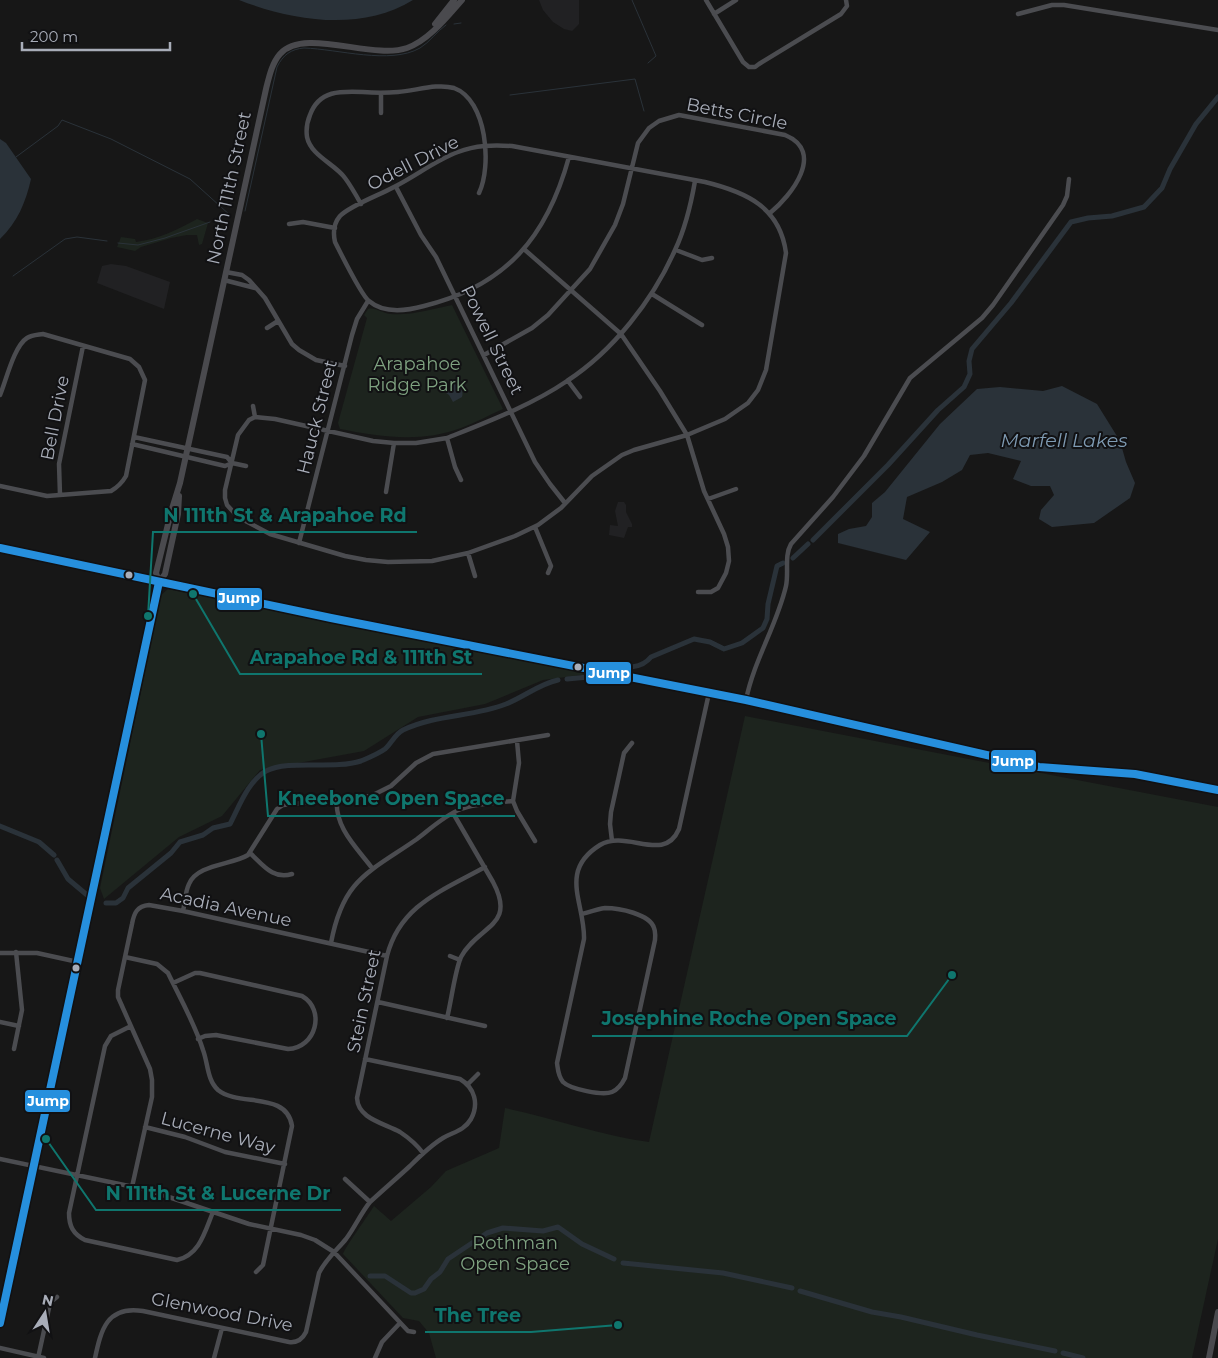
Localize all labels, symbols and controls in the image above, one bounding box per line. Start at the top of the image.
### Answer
scale bar [22,20,170,52]
text: 200 m [30,27,78,46]
street label: Betts Circle [685,93,790,135]
street label: North 111th Street [202,110,256,266]
street label: Odell Drive [364,131,463,195]
street label: Powell Street [456,282,528,398]
park label: Arapahoe Ridge Park [367,353,467,396]
street label: Hauck Street [292,357,342,477]
street label: Bell Drive [36,374,74,462]
water label: Marfell Lakes [1000,429,1128,452]
callout: N 111th St & Arapahoe Rd [153,498,417,532]
text: N 111th St & Arapahoe Rd [163,504,407,527]
unlabelled marker [124,570,134,580]
line badge: Jump [216,587,263,611]
text: Jump [217,589,260,607]
callout: Arapahoe Rd & 111th St [240,640,482,674]
text: Arapahoe Rd & 111th St [249,646,472,669]
line badge: Jump [585,661,632,685]
unlabelled marker [573,662,583,672]
text: Jump [587,664,630,682]
line badge: Jump [990,749,1037,773]
text: Jump [991,752,1034,770]
callout: Kneebone Open Space [268,782,515,816]
text: Kneebone Open Space [278,787,504,810]
street label: Acadia Avenue [158,882,294,932]
street label: Stein Street [342,947,386,1055]
unlabelled marker [71,963,81,973]
callout: Josephine Roche Open Space [592,1002,907,1036]
text: Josephine Roche Open Space [600,1007,897,1030]
line badge: Jump [24,1089,71,1113]
text: Jump [26,1092,69,1110]
street label: Lucerne Way [159,1107,278,1159]
callout: N 111th St & Lucerne Dr [96,1176,341,1210]
text: N 111th St & Lucerne Dr [106,1182,330,1205]
park label: Rothman Open Space [460,1232,570,1275]
street label: Glenwood Drive [149,1287,295,1337]
north arrow [20,1288,70,1338]
text: N [40,1290,55,1310]
callout: The Tree [425,1298,531,1332]
text: The Tree [435,1304,521,1327]

